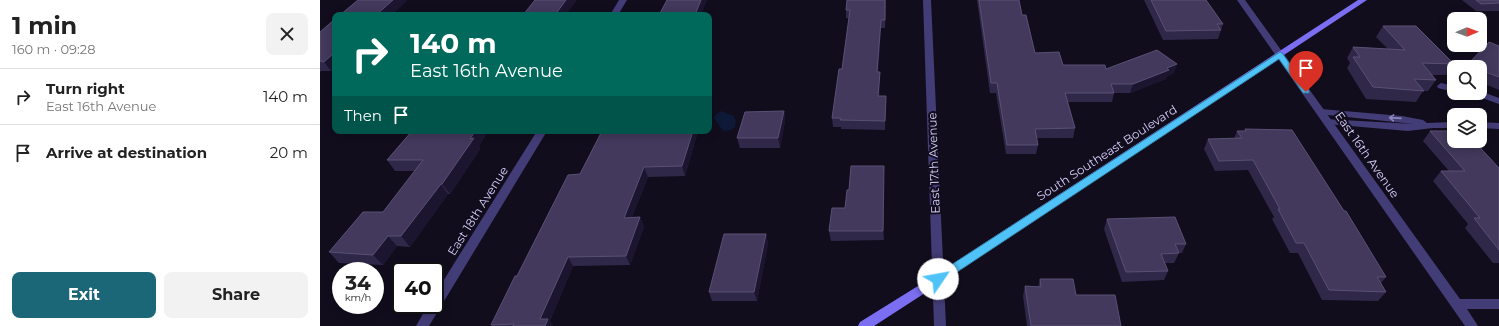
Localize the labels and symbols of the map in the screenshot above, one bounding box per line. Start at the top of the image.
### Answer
north arrow [1447,12,1487,52]
pin [1289,51,1323,92]
street label: South Southeast Boulevard [1034,102,1180,204]
street label: East 16th Avenue [1332,109,1403,201]
street label: East 17th Avenue [924,112,943,214]
one-way arrow [1389,115,1402,122]
street label: East 18th Avenue [444,163,511,258]
position arrow [917,258,959,300]
speed limit sign: 40 [392,262,444,314]

